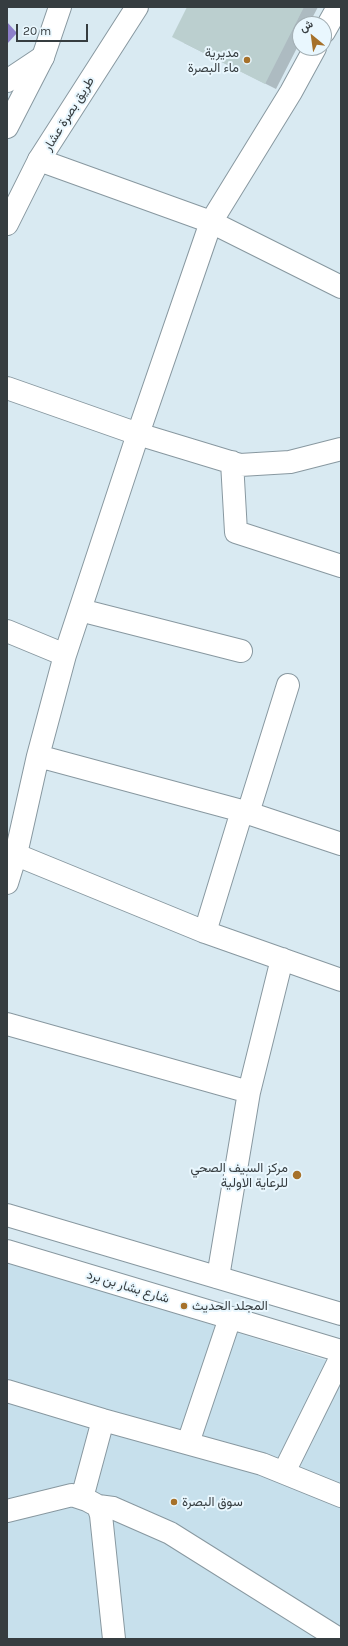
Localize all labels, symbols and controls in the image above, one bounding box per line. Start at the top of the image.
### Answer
scale bar [18,16,90,42]
north arrow [292,16,332,56]
text: ش [297,17,315,35]
text: 20 m [23,24,51,38]
place label: مديرية ماء البصرة [188,45,239,76]
marker: مديرية ماء البصرة [242,55,252,65]
street label: طريق بصرة عشار [40,74,98,154]
place label: مركز السيف الصحي للرعاية الاولية [191,1160,288,1191]
marker: مركز السيف الصحي للرعاية الاولية [291,1169,303,1181]
street label: شارع بشار بن برد [85,1267,171,1307]
place label: المجلد الحديث [192,1298,268,1314]
marker: المجلد الحديث [179,1301,189,1311]
place label: سوق البصرة [182,1494,243,1510]
marker: سوق البصرة [169,1497,179,1507]

